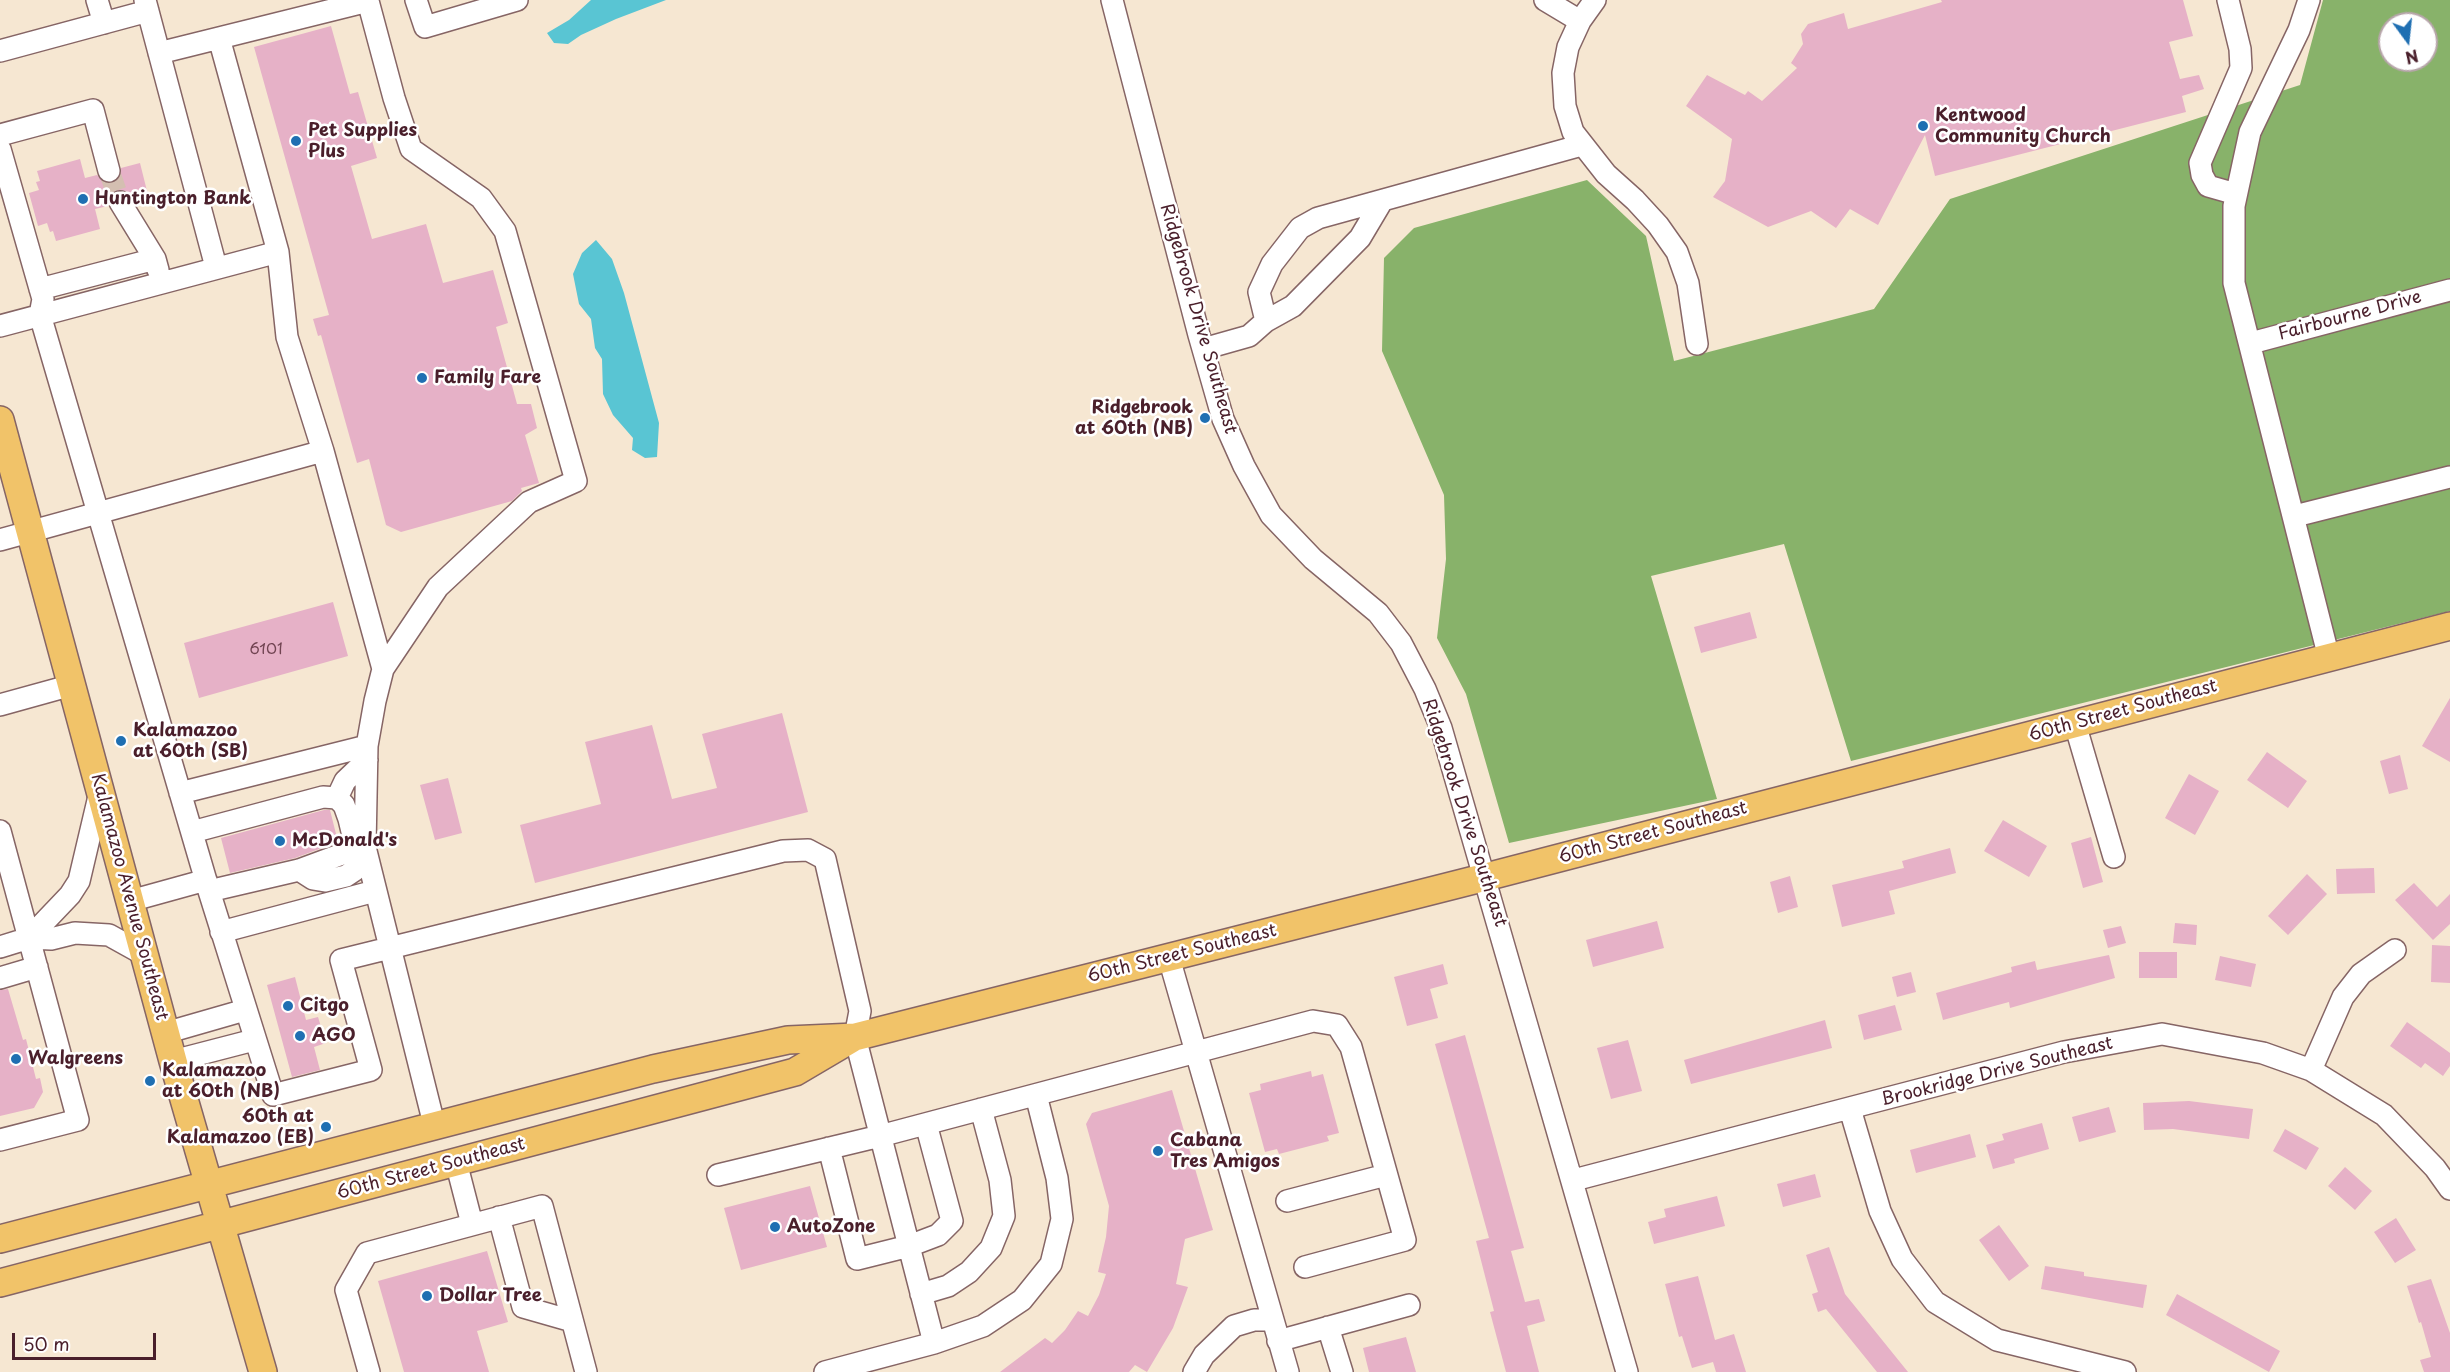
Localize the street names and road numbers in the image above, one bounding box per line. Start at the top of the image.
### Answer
street label: Ridgebrook Drive Southeast [1155,202,1241,436]
street label: Fairbourne Drive [2276,286,2424,346]
street label: 60th Street Southeast [2026,675,2220,747]
street label: Ridgebrook Drive Southeast [1417,696,1511,930]
street label: Kalamazoo Avenue Southeast [86,771,172,1023]
street label: 60th Street Southeast [1556,797,1750,869]
street label: 60th Street Southeast [1085,920,1279,988]
street label: Brookridge Drive Southeast [1879,1033,2115,1111]
street label: 60th Street Southeast [334,1133,528,1205]

